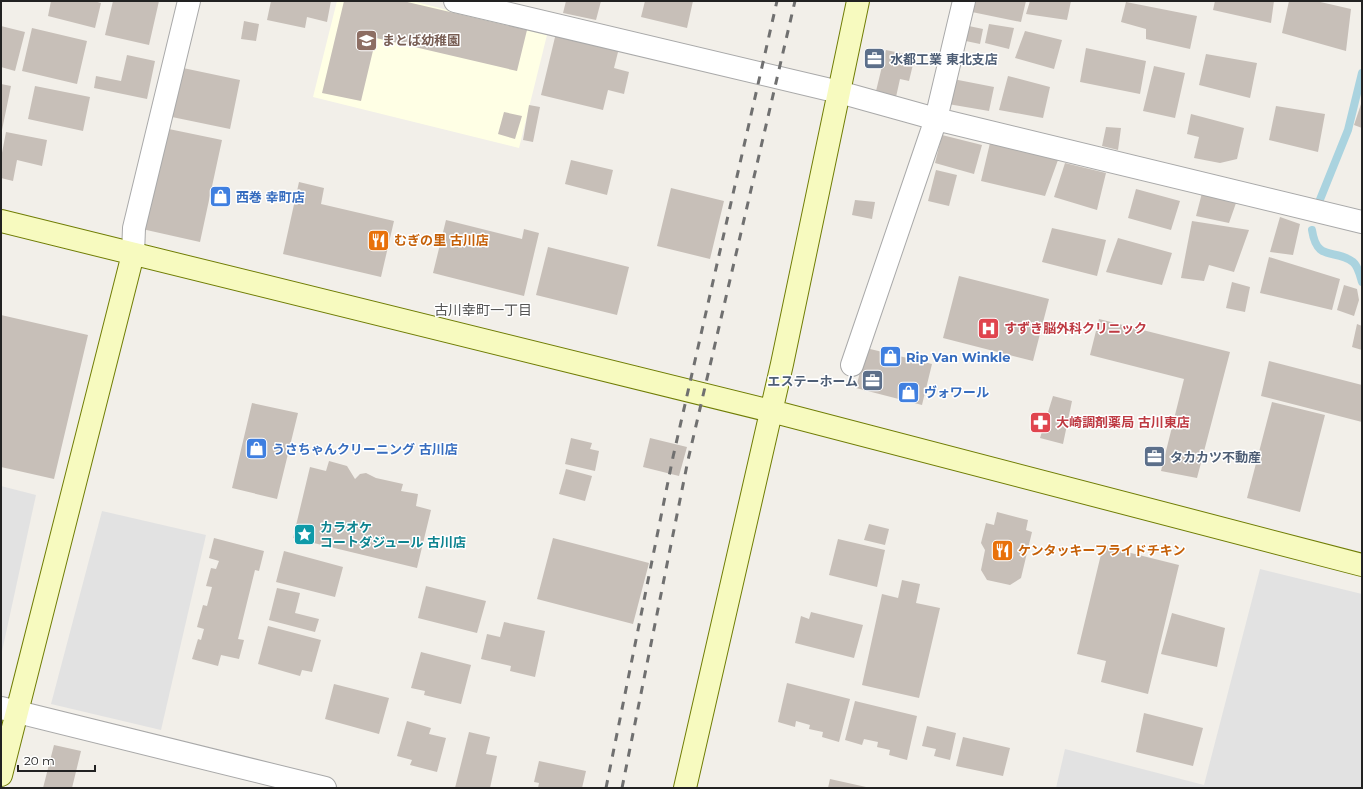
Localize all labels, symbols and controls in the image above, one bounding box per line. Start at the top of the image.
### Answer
school or university icon: まとば幼稚園 [354,27,380,53]
place label: まとば幼稚園 [382,32,460,48]
office icon: 水都工業 東北支店 [861,46,887,72]
place label: 水都工業 東北支店 [890,51,998,67]
shop icon: 西巻 幸町店 [207,184,233,210]
place label: 西巻 幸町店 [236,189,305,205]
restaurant icon: むぎの里 古川店 [366,227,392,253]
place label: むぎの里 古川店 [394,232,489,248]
district label: 古川幸町一丁目 [434,301,532,319]
hospital icon: すずき脳外科クリニック [975,315,1001,341]
place label: すずき脳外科クリニック [1004,320,1147,336]
shop icon: Rip Van Winkle [877,344,903,370]
place label: Rip Van Winkle [906,349,1010,365]
office icon: エステーホーム [860,368,886,394]
place label: エステーホーム [767,373,858,389]
shop icon: ヴォワール [895,379,921,405]
place label: ヴォワール [924,384,989,400]
pharmacy icon: 大崎調剤薬局 古川東店 [1027,409,1053,435]
place label: 大崎調剤薬局 古川東店 [1056,414,1190,430]
shop icon: うさちゃんクリーニング 古川店 [244,436,270,462]
place label: うさちゃんクリーニング 古川店 [272,441,458,457]
office icon: タカカツ不動産 [1141,444,1167,470]
place label: タカカツ不動産 [1170,449,1261,465]
place label: カラオケ コートダジュール 古川店 [320,519,466,550]
place icon: カラオケ コートダジュール 古川店 [291,521,317,547]
restaurant icon: ケンタッキーフライドチキン [989,537,1015,563]
place label: ケンタッキーフライドチキン [1018,542,1185,558]
scale bar [18,747,95,773]
text: 20 m [24,753,55,768]

